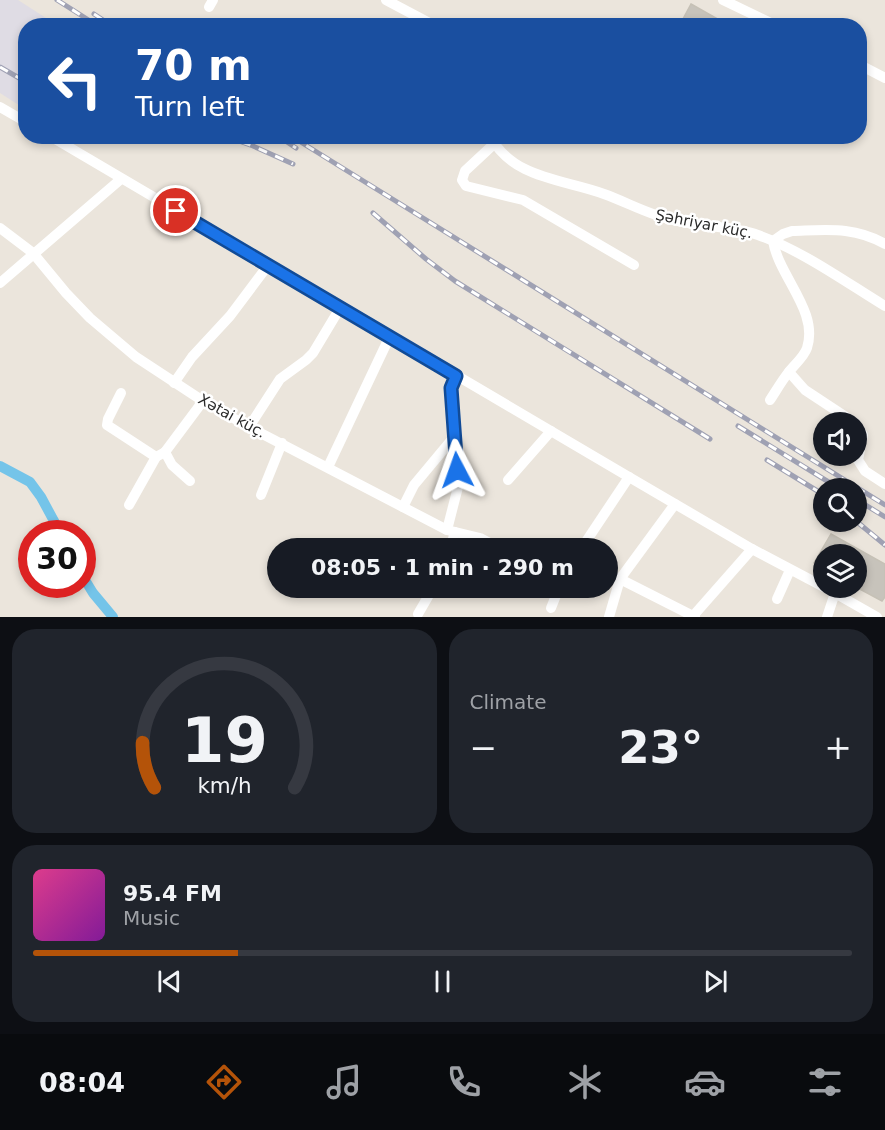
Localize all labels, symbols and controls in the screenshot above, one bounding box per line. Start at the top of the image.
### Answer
text: 70 m [135,41,252,90]
icon: left [36,42,114,120]
text: Turn left [135,91,245,122]
pin [150,185,201,236]
icon: arrive [159,194,192,227]
street label: Şəhriyar küç. [654,206,754,242]
street label: Xətai küç. [195,390,269,442]
map controls [813,412,867,598]
button: sound [813,412,867,466]
position arrow [425,438,489,502]
button: search [813,478,867,532]
speed limit sign: 30 [18,520,96,598]
button: layers [813,544,867,598]
text: 08:05 · 1 min · 290 m [311,555,574,580]
text: Climate [470,690,546,714]
text: 19 [181,704,268,777]
text: 23° [618,721,703,774]
text: − [470,728,497,767]
text: + [824,728,852,767]
text: km/h [197,773,251,798]
text: 95.4 FM [123,881,222,906]
text: Music [123,906,180,930]
icon: previous [153,965,186,998]
icon: pause [426,965,459,998]
icon: next [699,965,732,998]
icon: directions [203,1061,245,1103]
icon: music [323,1061,365,1103]
icon: phone [443,1061,485,1103]
icon: climate [564,1061,606,1103]
icon: car [684,1061,726,1103]
icon: filters [804,1061,846,1103]
text: 08:04 [39,1067,125,1098]

